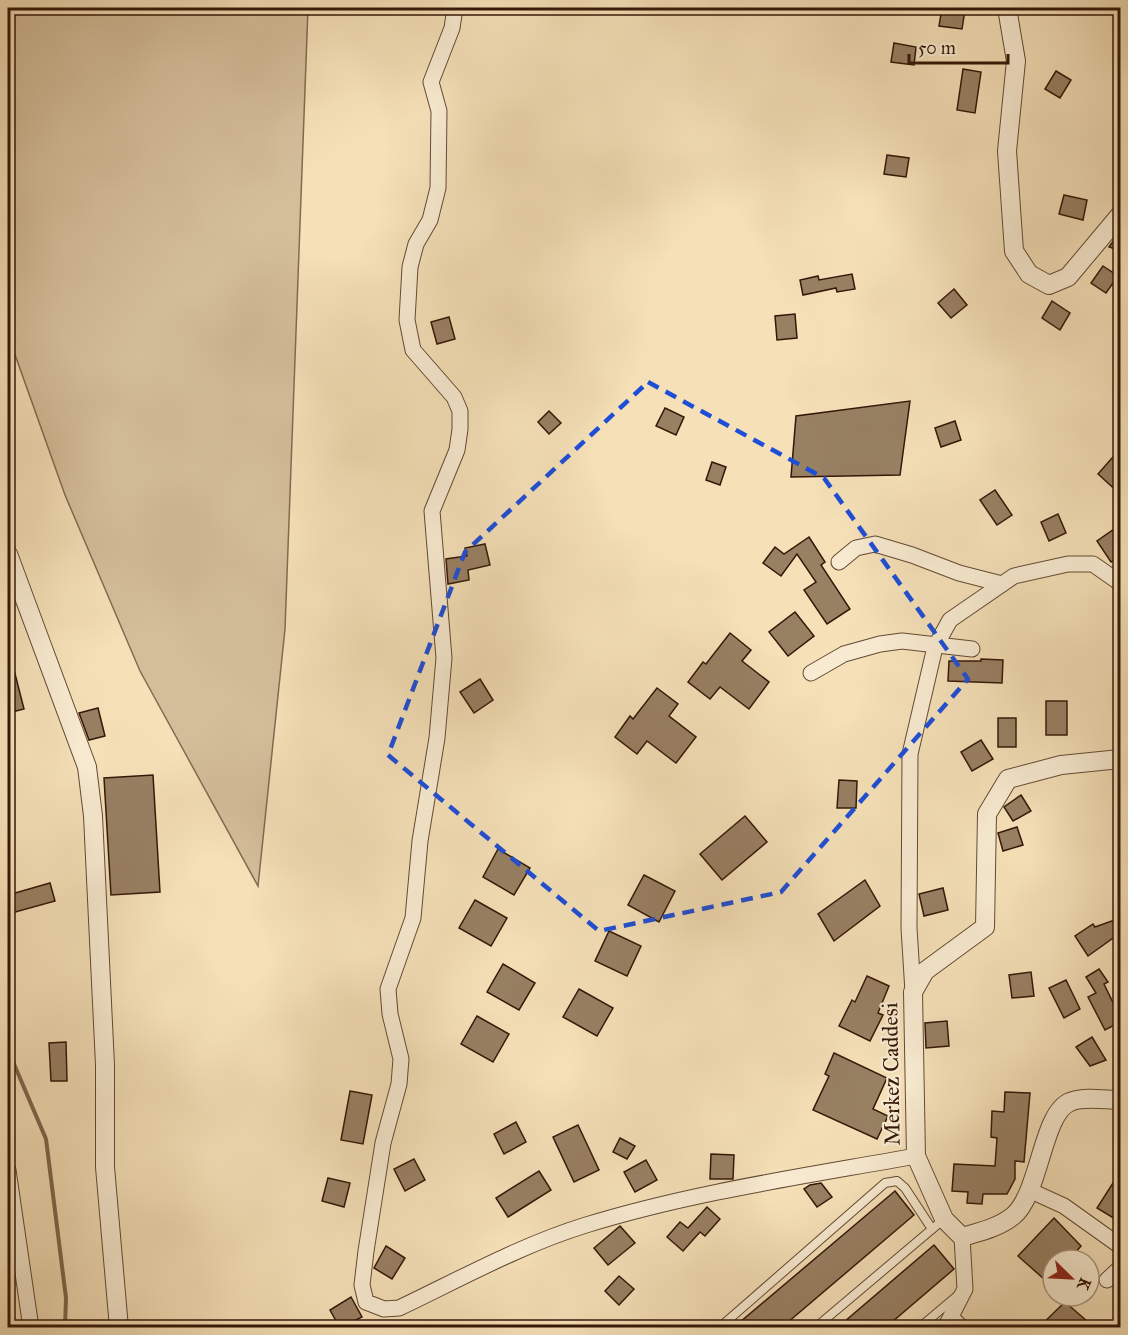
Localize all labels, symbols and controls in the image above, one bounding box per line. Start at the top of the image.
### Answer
scale bar [909,27,1008,65]
text: 50 m [918,37,956,59]
street label: Merkez Caddesi [876,1002,906,1146]
north arrow [1041,1248,1101,1308]
text: K [1073,1275,1095,1294]

